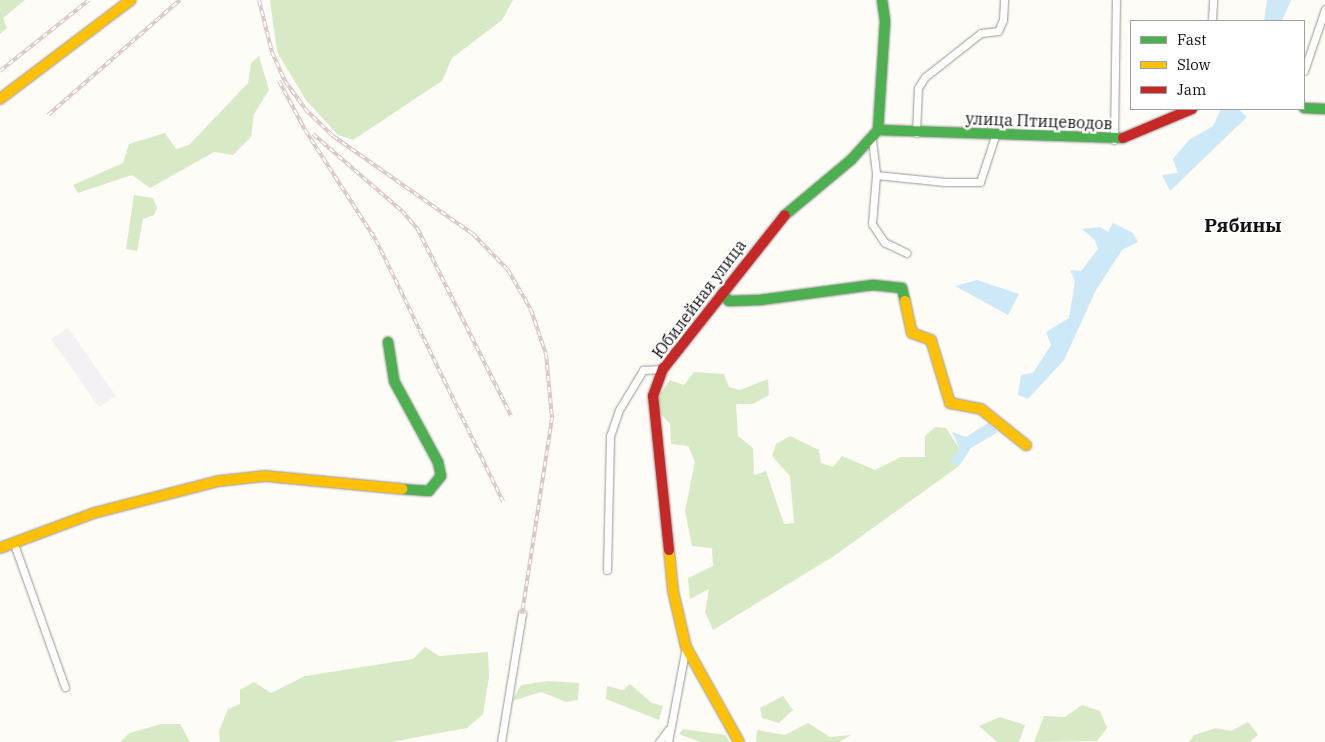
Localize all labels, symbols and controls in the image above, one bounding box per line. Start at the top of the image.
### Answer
legend [1130,20,1305,110]
text: Fast [1177,30,1207,49]
text: Slow [1177,55,1210,74]
text: Jam [1177,80,1206,99]
street label: улица Птицеводов [965,109,1113,133]
district label: Рябины [1204,215,1282,237]
street label: Юбилейная улица [648,236,750,362]

